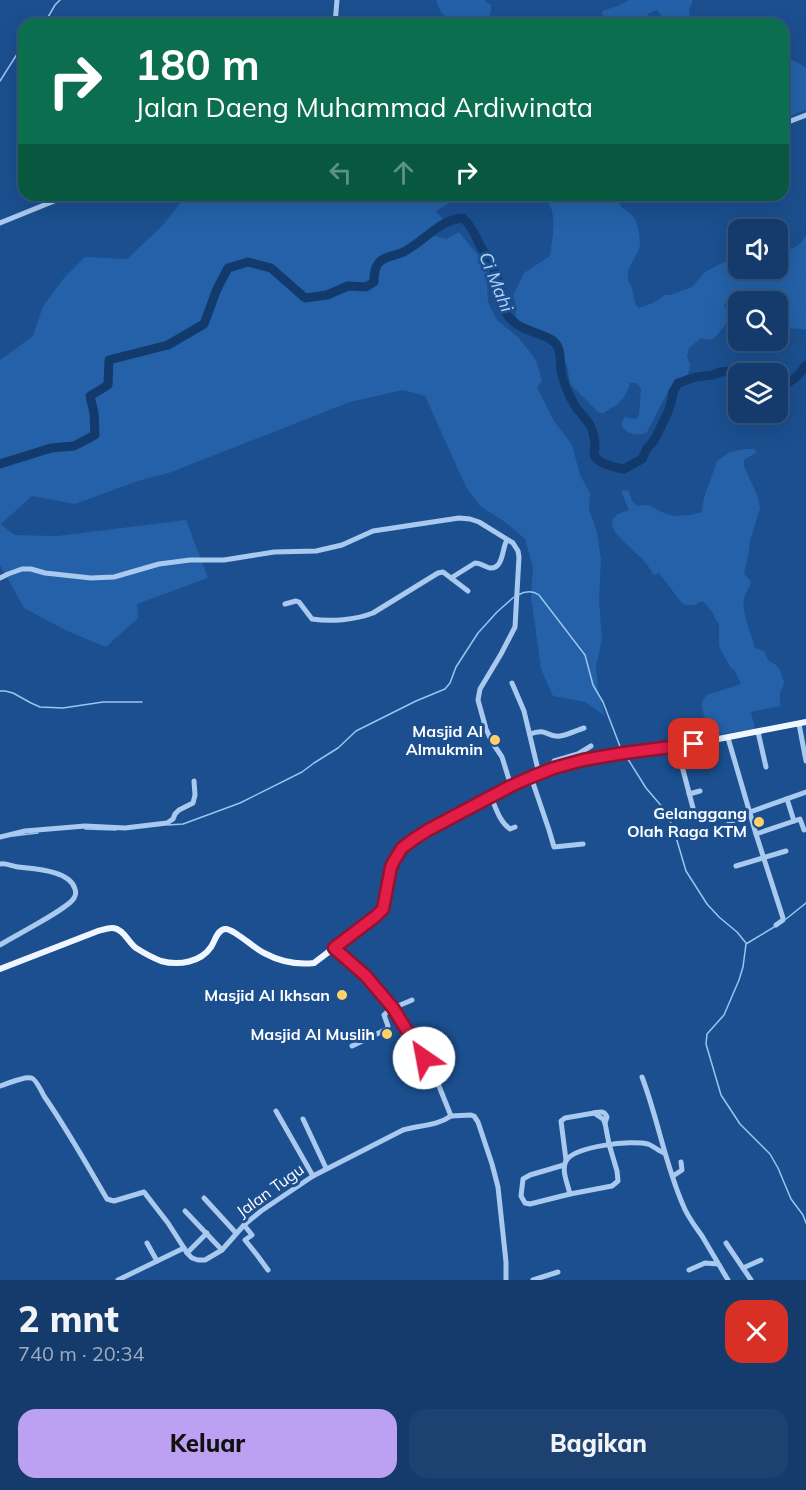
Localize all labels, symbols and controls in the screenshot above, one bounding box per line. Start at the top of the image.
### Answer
text: 180 m [135,38,260,91]
icon: right [36,42,114,120]
text: Jalan Daeng Muhammad Ardiwinata [135,90,593,124]
icon: left [324,156,357,189]
icon: ahead [387,156,420,189]
icon: right [450,156,483,189]
map controls [728,219,788,423]
button: sound [728,219,788,279]
water label: Ci Mahi [474,249,519,316]
button: search [728,291,788,351]
button: layers [728,363,788,423]
pin [668,718,719,769]
place label: Masjid Al Almukmin [406,721,483,759]
icon: arrive [677,727,710,760]
marker: Masjid Al Almukmin [488,733,502,747]
place label: Gelanggang Olah Raga KTM [627,803,747,841]
marker: Gelanggang Olah Raga KTM [752,815,766,829]
place label: Masjid Al Ikhsan [204,985,330,1005]
marker: Masjid Al Ikhsan [335,988,349,1002]
place label: Masjid Al Muslih [250,1024,375,1044]
position arrow [392,1026,456,1090]
marker: Masjid Al Muslih [380,1027,394,1041]
street label: Jalan Tugu [232,1159,308,1221]
text: 2 mnt [18,1296,119,1341]
button: close [725,1300,788,1363]
text: 740 m · 20:34 [18,1341,144,1366]
button: Keluar [18,1409,397,1478]
button: Bagikan [409,1409,788,1478]

